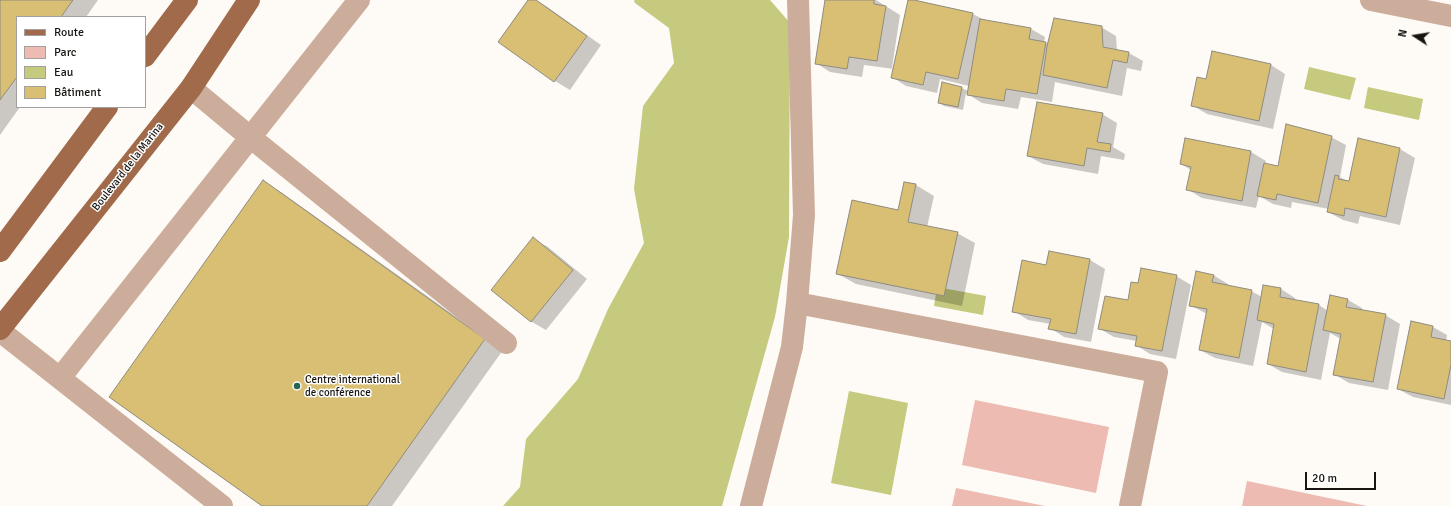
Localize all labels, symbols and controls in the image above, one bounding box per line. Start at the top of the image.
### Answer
legend [16,16,146,108]
north arrow [1395,16,1435,56]
text: Route [54,25,84,40]
text: N [1396,28,1410,38]
text: Parc [54,45,76,60]
text: Eau [54,65,73,80]
text: Bâtiment [54,85,101,100]
street label: Boulevard de la Marina [90,120,166,214]
place label: Centre international de conférence [305,373,400,399]
marker: Centre international de conférence [292,381,302,391]
scale bar [1307,464,1378,490]
text: 20 m [1312,471,1337,486]

